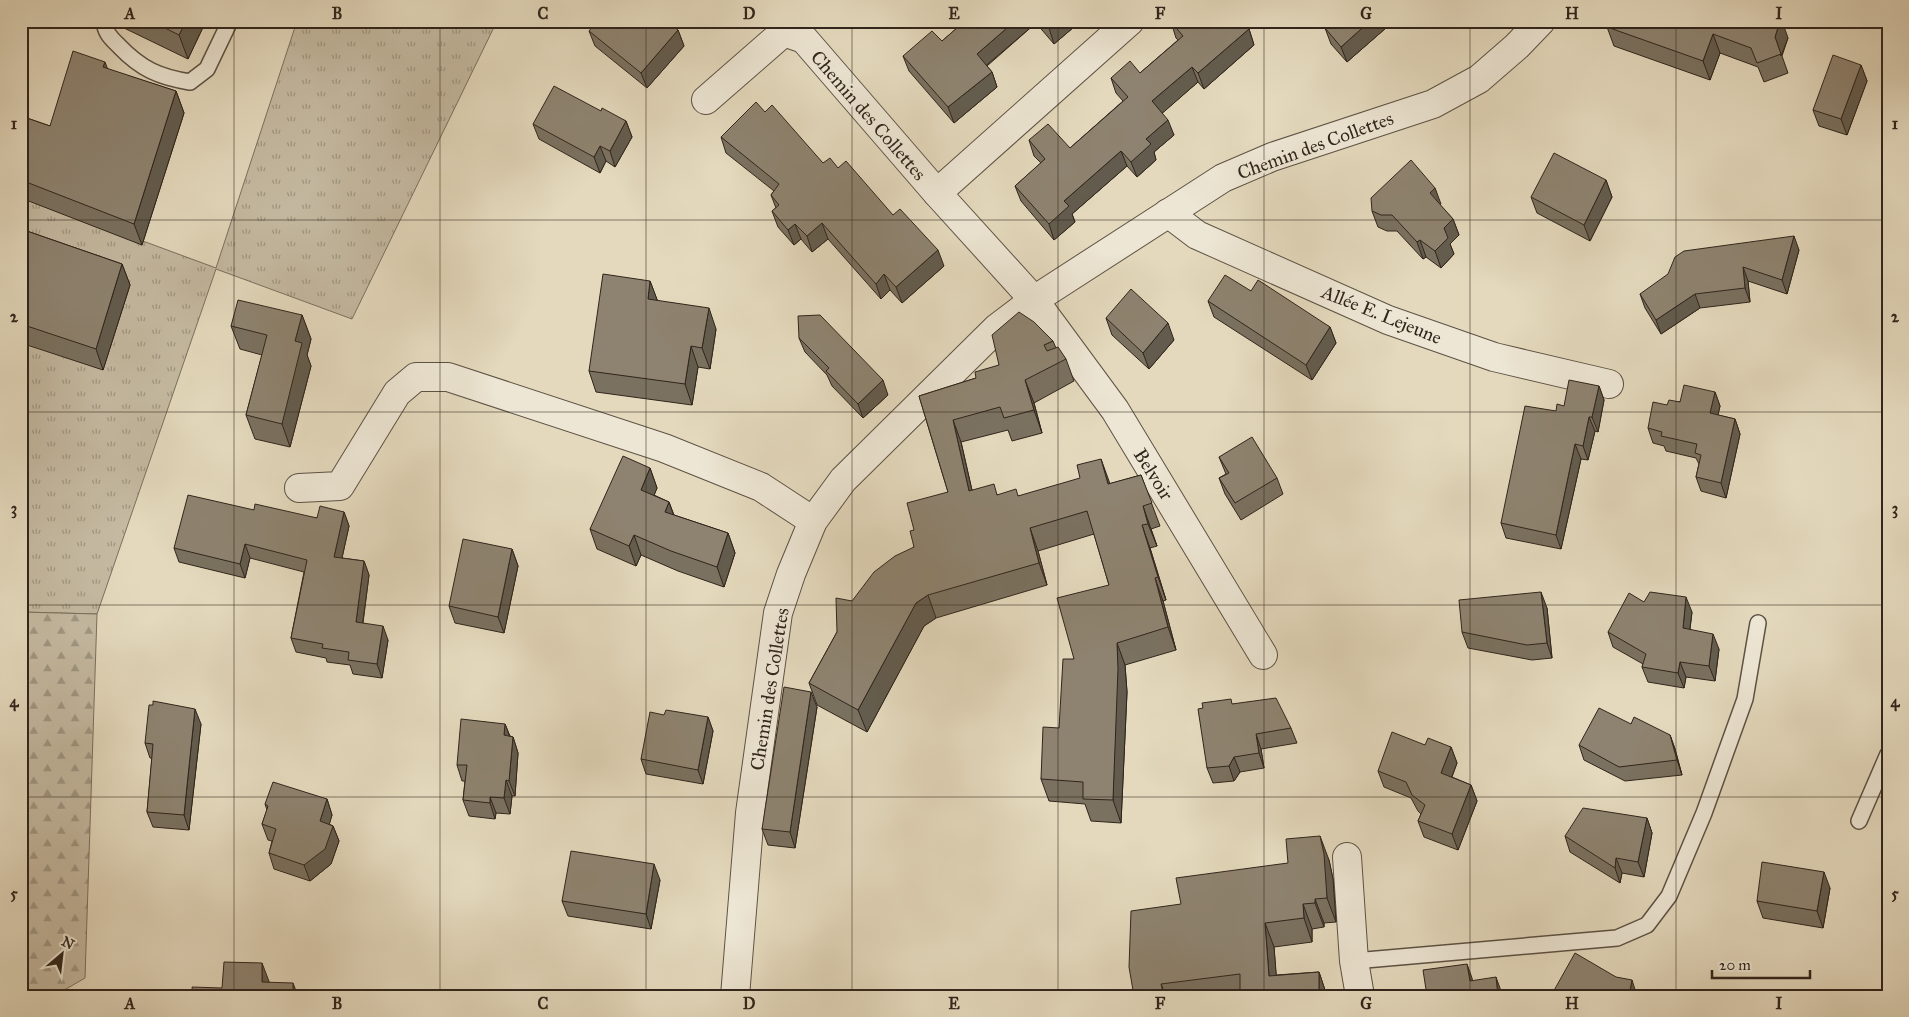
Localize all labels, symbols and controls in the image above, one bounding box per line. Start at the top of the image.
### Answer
text: A [124,4,136,23]
text: B [332,4,342,23]
text: C [538,4,549,23]
text: D [743,4,756,23]
text: E [948,4,960,23]
text: F [1155,4,1166,23]
text: G [1360,4,1372,23]
text: H [1565,4,1579,23]
text: I [1776,4,1783,23]
street label: Chemin des Collettes [806,46,931,185]
street label: Chemin des Collettes [1234,107,1396,184]
text: 1 [11,114,18,133]
text: 1 [1892,114,1899,133]
street label: Allée E. Lejeune [1318,280,1445,349]
text: 2 [10,307,19,326]
text: 2 [1891,307,1900,326]
street label: Belvoir [1129,444,1179,505]
text: 3 [11,499,17,519]
text: 3 [1892,499,1898,519]
street label: Chemin des Collettes [745,606,794,772]
text: 4 [10,692,20,712]
text: 4 [1891,692,1901,712]
text: 5 [10,884,18,903]
text: 5 [1891,884,1899,903]
north arrow [38,930,88,980]
text: N [59,933,77,953]
scale bar [1712,947,1809,979]
text: 20 m [1719,956,1751,974]
text: A [124,994,136,1013]
text: B [332,994,342,1013]
text: C [538,994,549,1013]
text: D [743,994,756,1013]
text: E [948,994,960,1013]
text: F [1155,994,1166,1013]
text: G [1360,994,1372,1013]
text: H [1565,994,1579,1013]
text: I [1776,994,1783,1013]

